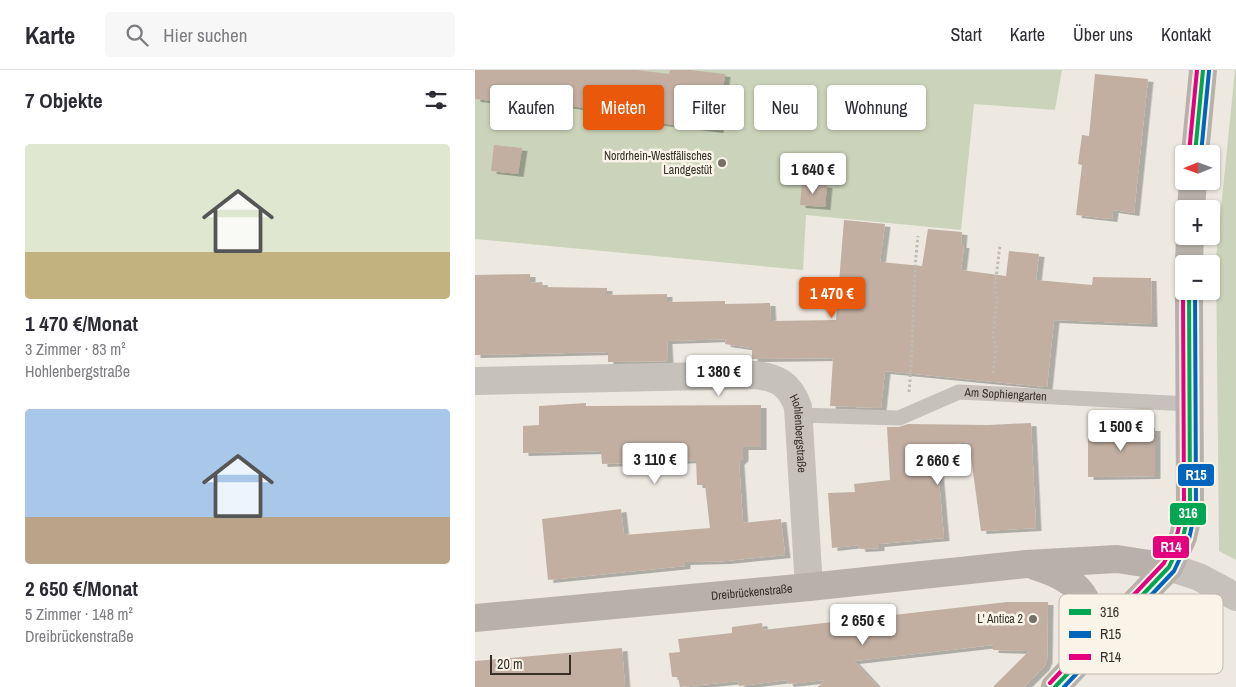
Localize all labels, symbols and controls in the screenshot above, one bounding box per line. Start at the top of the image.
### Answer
search box [105,12,455,57]
text: Karte [25,19,75,51]
icon: search [123,21,151,49]
text: Hier suchen [163,22,247,48]
text: Start [951,22,982,47]
text: Karte [1010,22,1045,47]
text: Über uns [1073,22,1133,47]
text: Kontakt [1161,22,1211,47]
chip: Kaufen [490,85,573,130]
chip: Mieten [583,85,664,130]
chip: Filter [674,85,744,130]
chip: Neu [754,85,817,130]
chip: Wohnung [827,85,926,130]
text: 7 Objekte [25,86,103,115]
icon: filters [422,86,450,114]
north arrow [1175,145,1220,190]
map controls [1175,145,1220,300]
place label: Nordrhein-Westfälisches Landgestüt [604,148,712,178]
pin: 1 640 € [767,152,859,195]
marker: Nordrhein-Westfälisches Landgestüt [716,157,728,169]
text: 1 640 € [791,158,835,180]
icon: home [193,176,283,266]
button: + [1175,200,1220,245]
button: − [1175,255,1220,300]
pin: 1 470 € [786,276,878,319]
text: 1 470 € [810,282,854,304]
text: 1 470 €/Monat [25,309,138,338]
text: 3 Zimmer · 83 m² [25,338,126,360]
pin: 1 380 € [673,354,765,397]
text: Hohlenbergstraße [25,360,130,382]
text: 1 380 € [697,360,741,382]
street label: Am Sophiengarten [963,384,1047,405]
street label: Hohlenbergstraße [786,391,810,473]
pin: 1 500 € [1075,410,1167,452]
text: 1 500 € [1099,415,1143,437]
icon: home [193,441,283,531]
pin: 3 110 € [609,442,701,485]
pin: 2 660 € [892,444,984,486]
text: 3 110 € [633,448,677,470]
text: 2 660 € [916,449,960,471]
line badge: R15 [1177,463,1215,487]
text: R15 [1185,466,1207,484]
line badge: 316 [1169,502,1207,526]
text: 316 [1178,504,1198,522]
line badge: R14 [1152,535,1190,559]
text: R14 [1160,538,1182,556]
text: 2 650 €/Monat [25,574,138,603]
street label: Dreibrückenstraße [710,581,793,604]
legend [1059,594,1223,674]
text: 5 Zimmer · 148 m² [25,603,133,625]
text: 316 [1100,603,1119,621]
pin: 2 650 € [817,604,909,646]
text: 2 650 € [841,609,885,631]
place label: L' Antica 2 [977,611,1023,627]
marker: L' Antica 2 [1027,613,1039,625]
text: Dreibrückenstraße [25,625,134,647]
text: R15 [1100,625,1121,643]
text: R14 [1100,648,1122,666]
scale bar [490,652,571,675]
text: 20 m [497,655,523,673]

